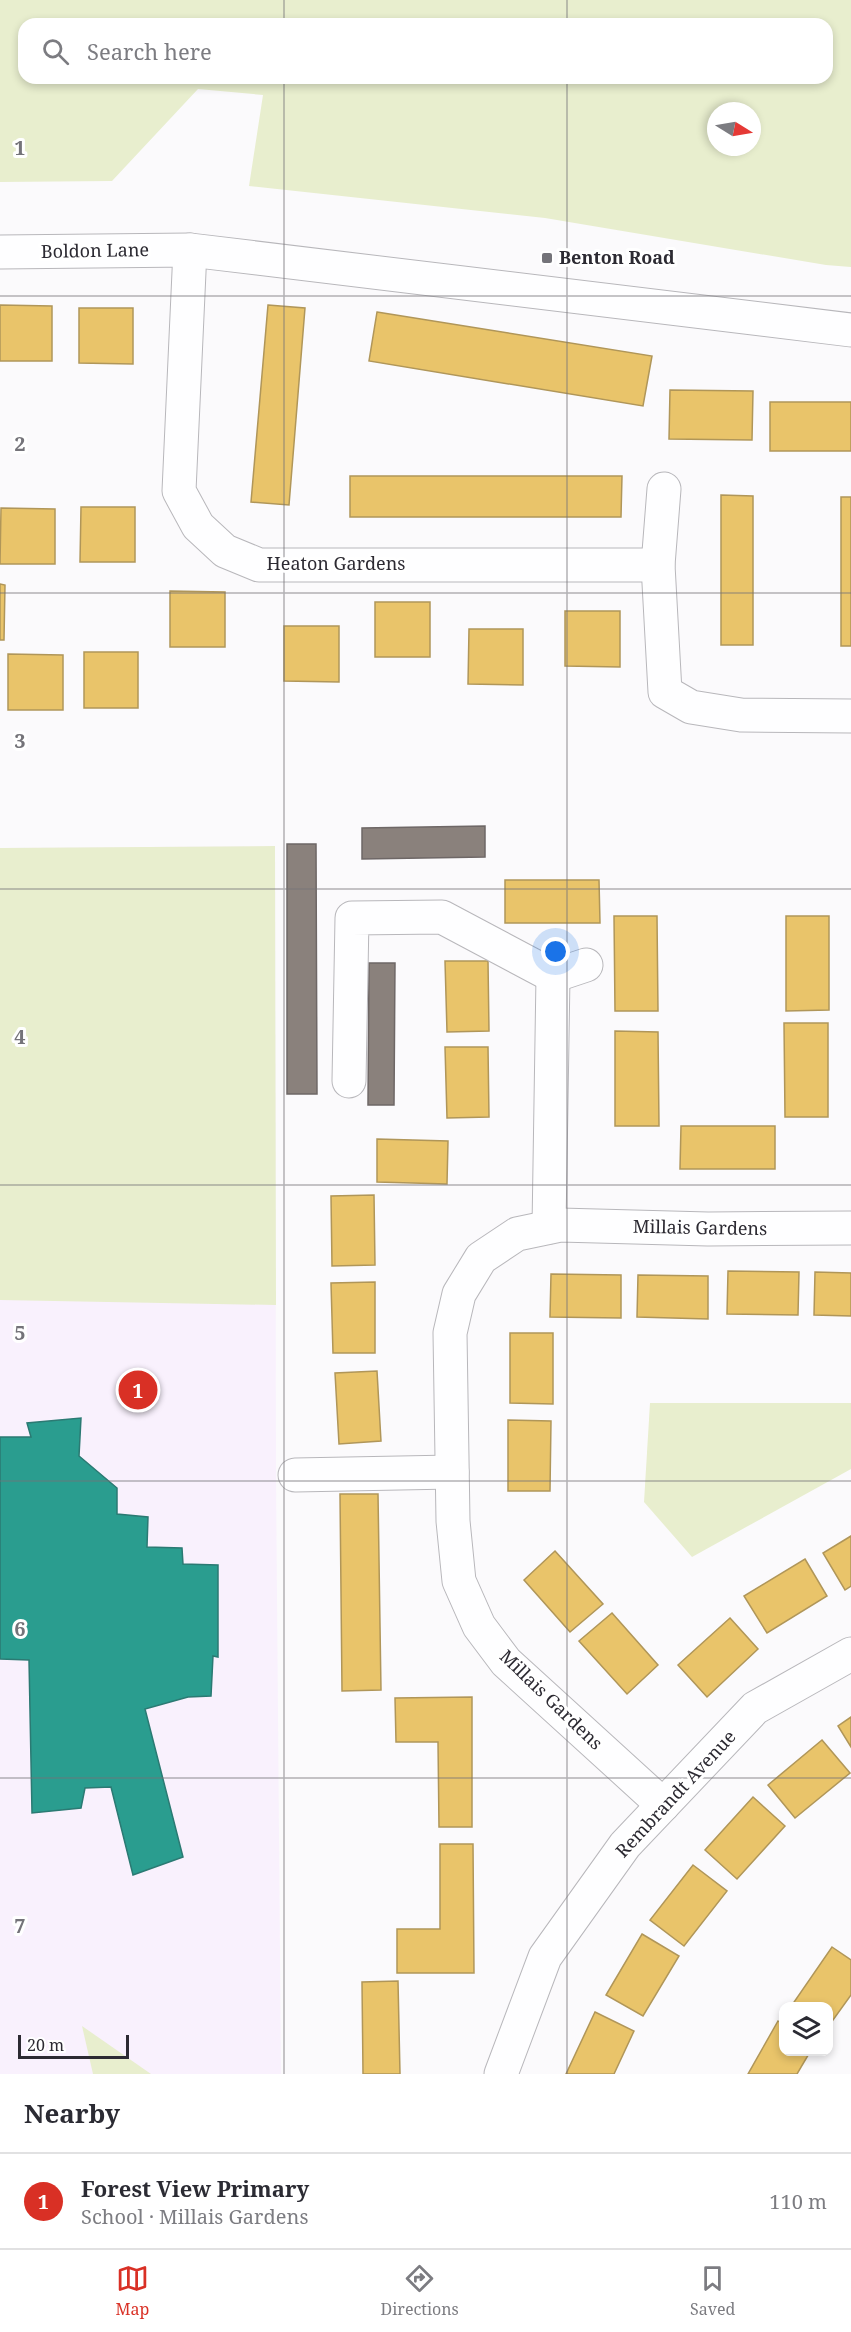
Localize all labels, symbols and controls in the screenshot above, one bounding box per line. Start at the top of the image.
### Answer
search box [18,18,833,84]
icon: search [39,35,72,68]
text: Search here [87,36,212,66]
north arrow [707,102,761,156]
text: 1 [14,134,26,161]
street label: Boldon Lane [41,237,149,263]
place label: Benton Road [559,245,675,269]
marker: Benton Road [540,251,554,265]
text: 2 [14,430,26,457]
street label: Heaton Gardens [267,551,405,575]
text: 3 [14,727,26,754]
your location [541,937,570,966]
text: 4 [14,1023,26,1050]
street label: Millais Gardens [633,1214,767,1240]
text: 5 [14,1319,26,1346]
pin: 1 [118,1368,158,1412]
text: 6 [14,1615,26,1642]
street label: Millais Gardens [495,1644,608,1755]
street label: Rembrandt Avenue [610,1725,741,1862]
text: 7 [14,1912,26,1939]
map controls [779,2002,833,2056]
button: layers [779,2002,833,2056]
scale bar [18,2032,129,2060]
text: 20 m [27,2034,64,2056]
text: Nearby [24,2095,120,2131]
text: Forest View Primary [81,2173,309,2203]
text: 1 [38,2188,49,2215]
text: 110 m [769,2188,827,2215]
text: School · Millais Gardens [81,2203,308,2230]
tab: Map [116,2262,149,2320]
tab: Directions [381,2262,459,2320]
tab: Saved [690,2262,735,2320]

